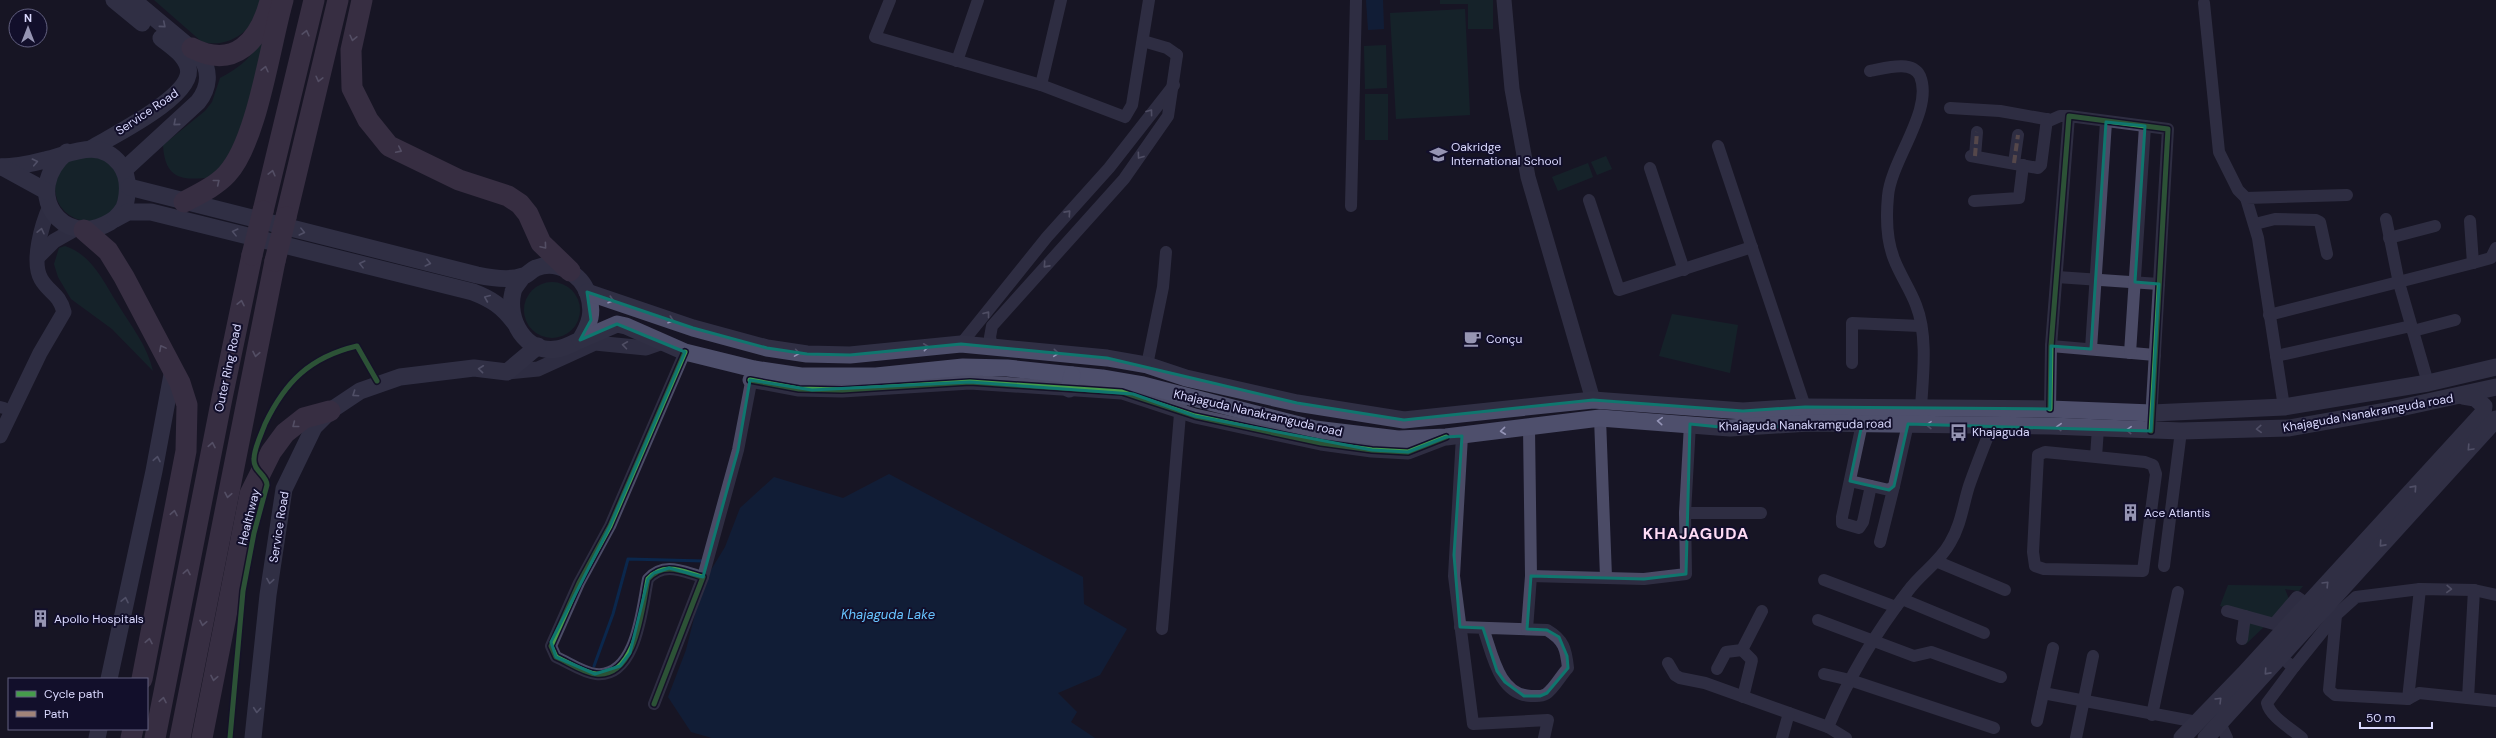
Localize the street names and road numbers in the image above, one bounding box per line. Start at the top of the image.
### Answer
street label: Service Road [113,85,181,139]
street label: Outer Ring Road [211,322,245,414]
street label: Khajaguda Nanakramguda road [1172,386,1344,440]
street label: Khajaguda Nanakramguda road [2282,390,2454,436]
street label: Khajaguda Nanakramguda road [1718,415,1892,435]
street label: Healthway [234,487,264,547]
street label: Service Road [265,490,293,564]

